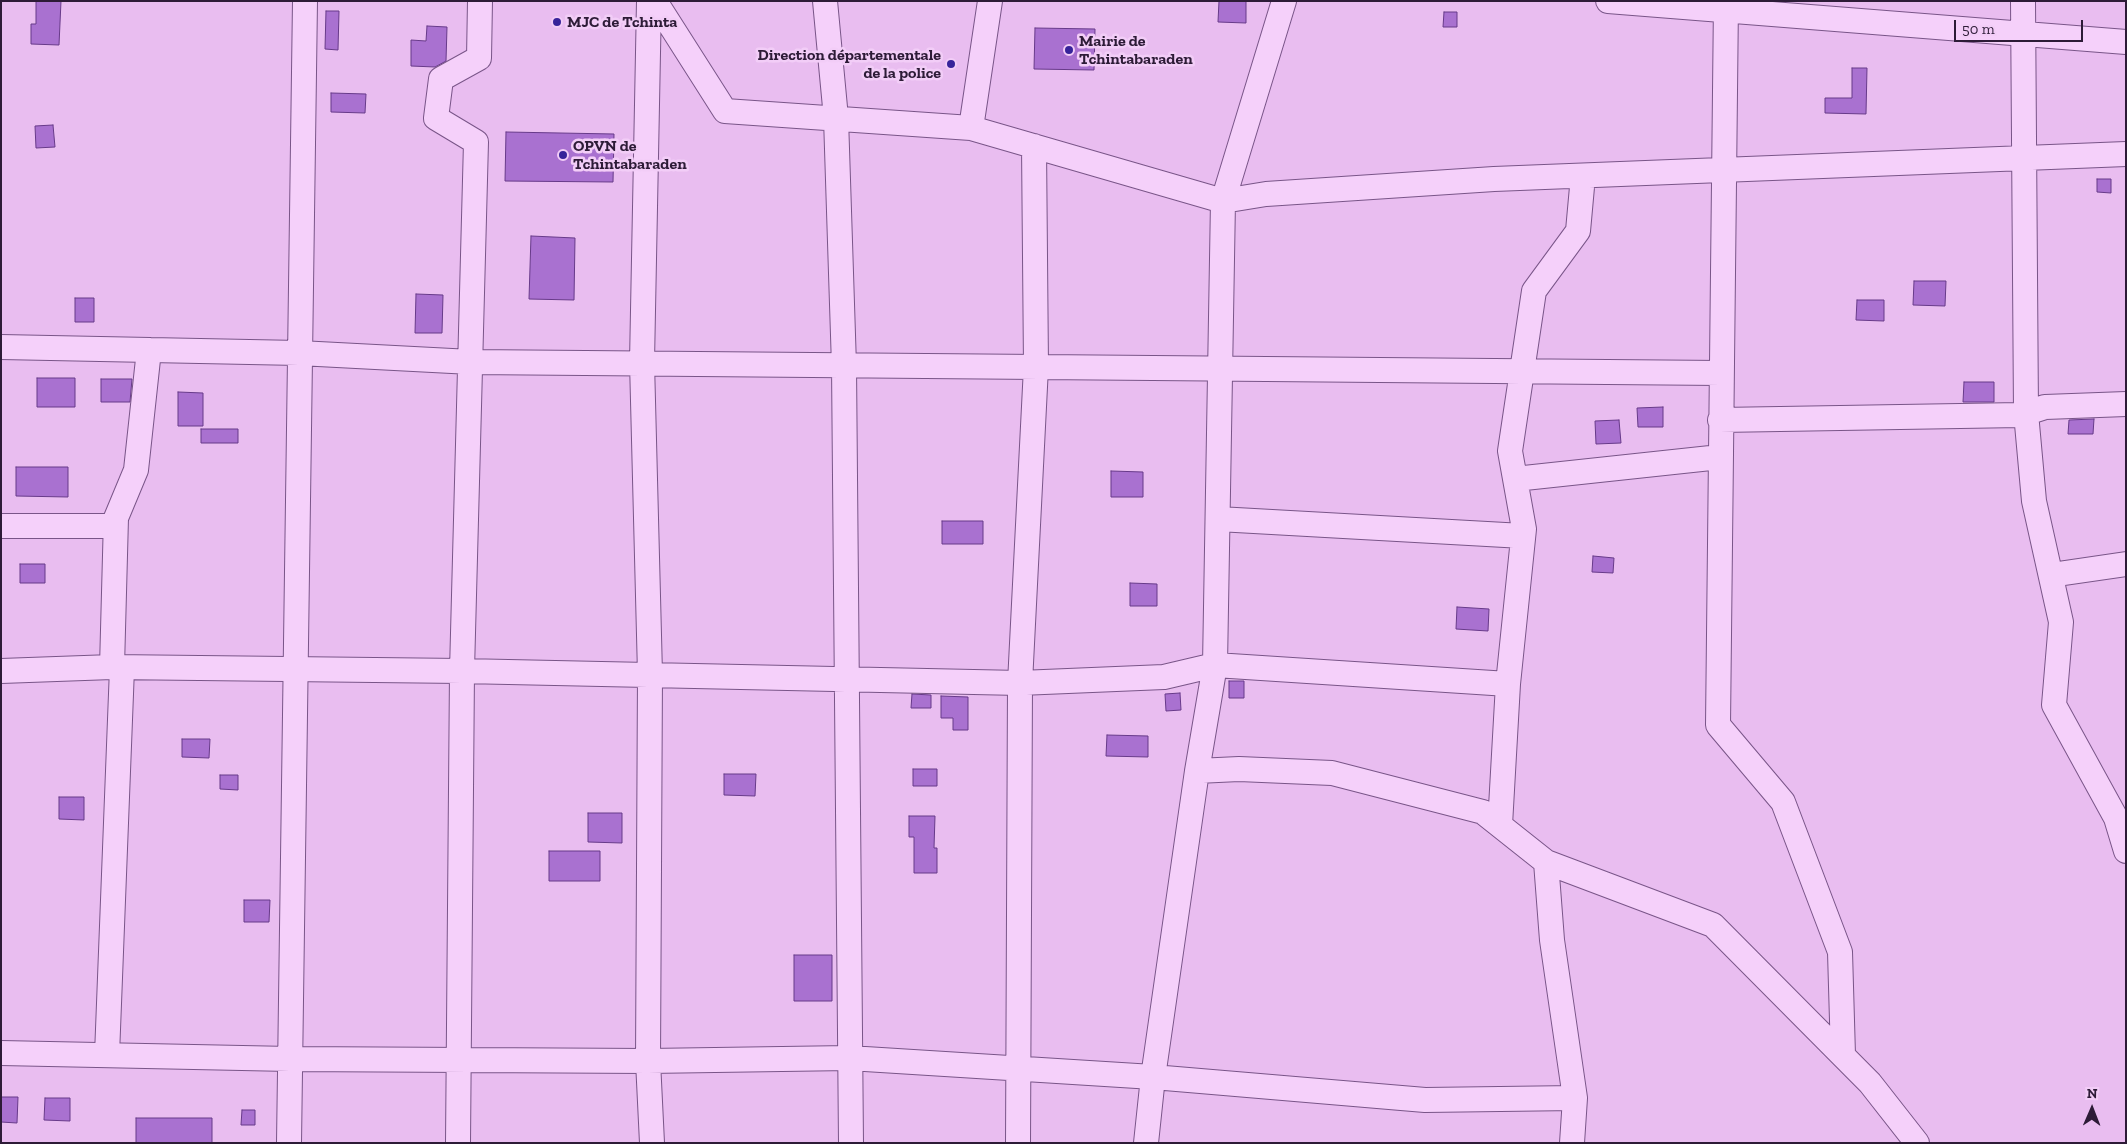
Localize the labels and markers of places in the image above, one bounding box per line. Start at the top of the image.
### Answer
place label: MJC de Tchinta [567,12,677,32]
marker: MJC de Tchinta [551,16,563,28]
place label: Mairie de Tchintabaraden [1079,31,1193,69]
marker: Mairie de Tchintabaraden [1063,44,1075,56]
place label: Direction départementale de la police [758,45,941,83]
marker: Direction départementale de la police [945,58,957,70]
place label: OPVN de Tchintabaraden [573,136,687,174]
marker: OPVN de Tchintabaraden [557,149,569,161]

